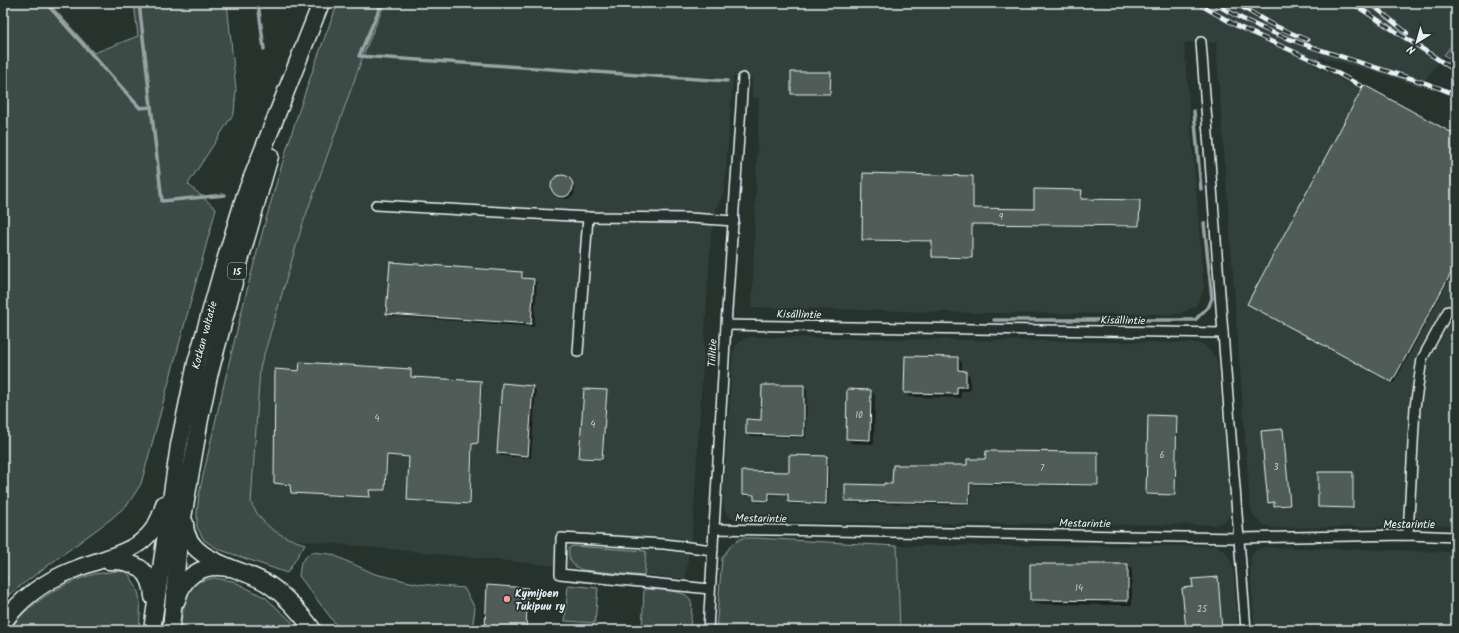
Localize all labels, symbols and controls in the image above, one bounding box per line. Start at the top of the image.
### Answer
north arrow [1397,22,1437,62]
text: N [1403,40,1420,58]
house number: 9 [999,210,1004,225]
road number: 15 [228,263,246,279]
street label: Kotkan valtatie [187,299,223,371]
street label: Kisällintie [776,306,822,324]
street label: Kisällintie [1100,312,1146,330]
street label: Tiilitie [703,338,723,368]
house number: 10 [855,408,863,423]
house number: 4 [375,411,380,426]
house number: 4 [591,417,596,432]
house number: 6 [1159,448,1165,463]
house number: 3 [1273,460,1279,475]
house number: 7 [1040,461,1045,476]
street label: Mestarintie [735,510,787,528]
street label: Mestarintie [1059,515,1111,533]
street label: Mestarintie [1383,516,1435,534]
house number: 14 [1075,581,1083,596]
place label: Kymijoen Tukipuu ry [515,585,565,616]
marker: Kymijoen Tukipuu ry [502,594,512,604]
house number: 25 [1197,602,1208,617]

